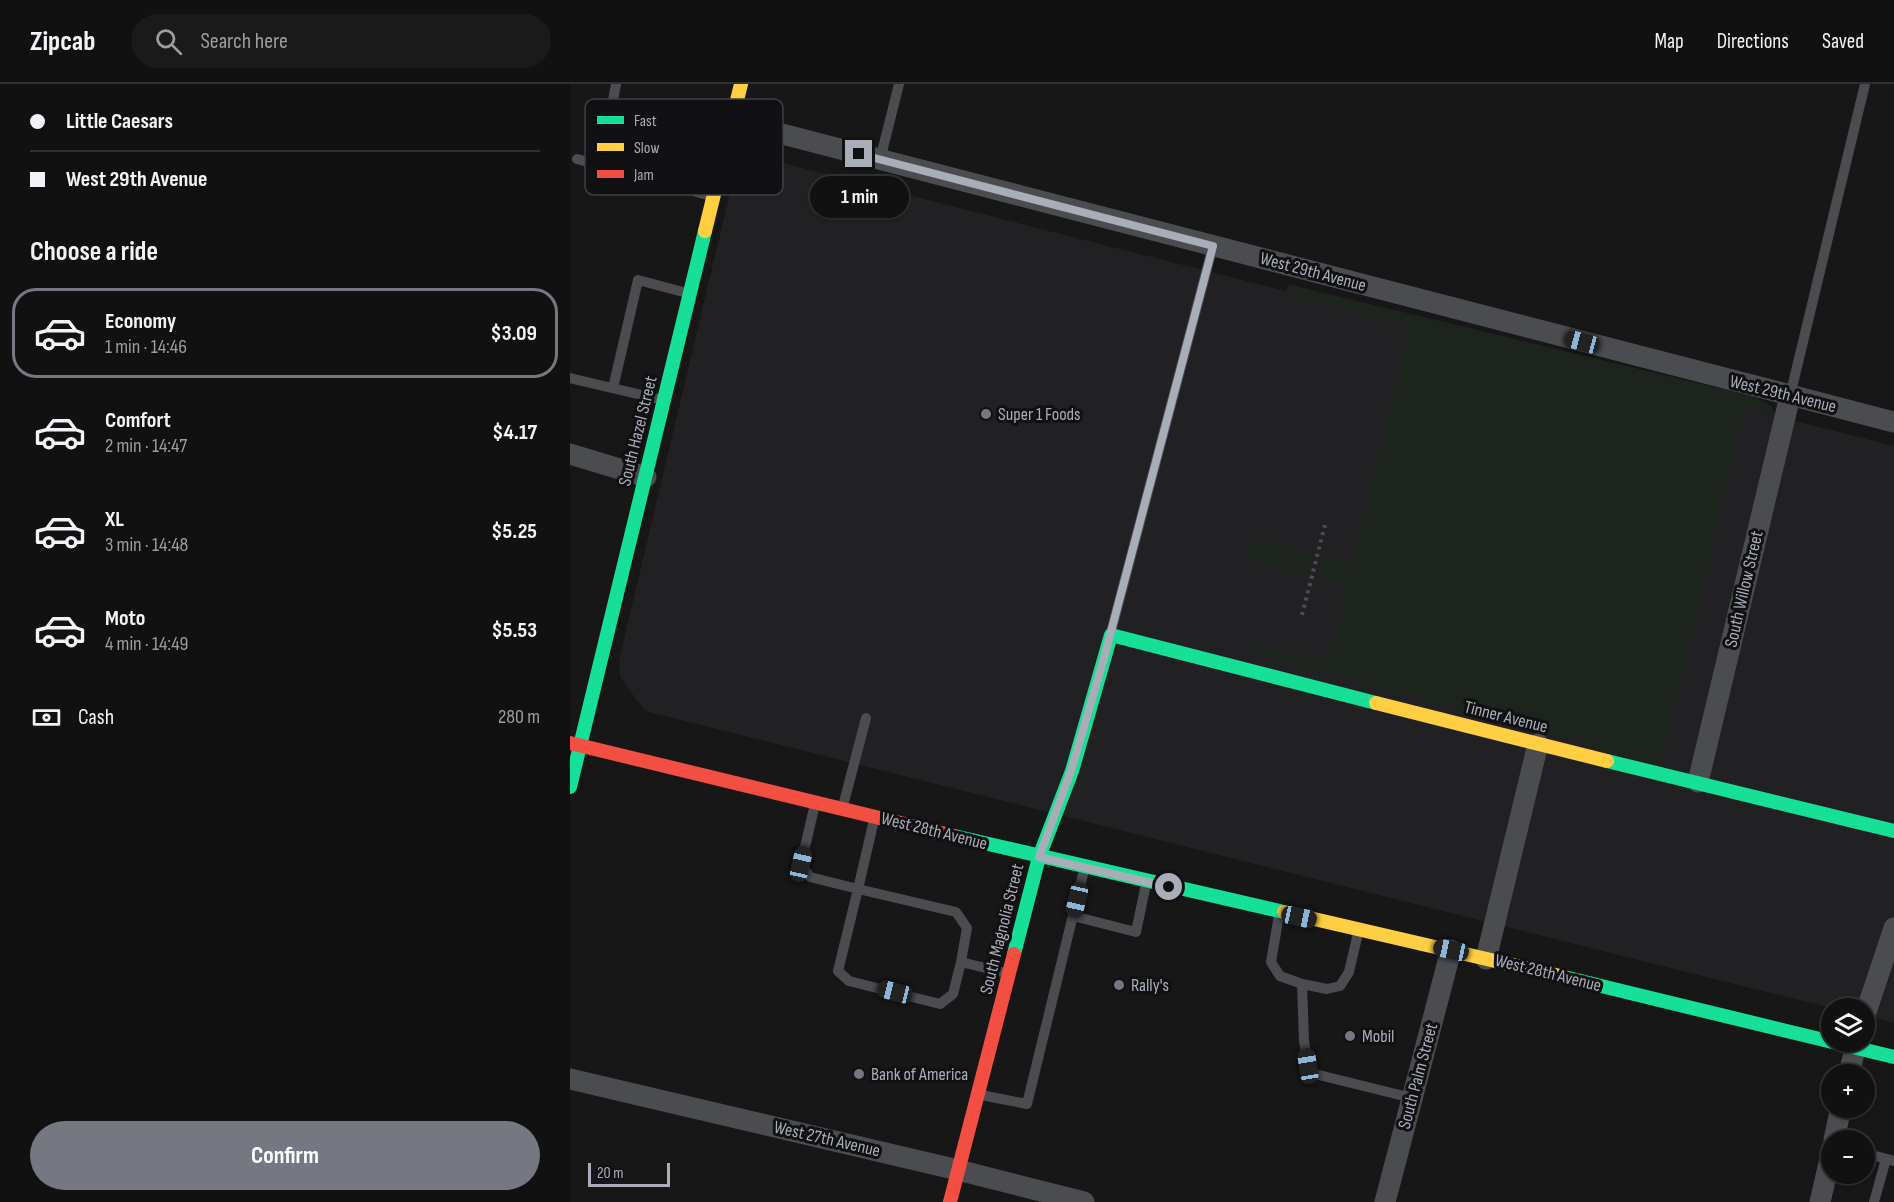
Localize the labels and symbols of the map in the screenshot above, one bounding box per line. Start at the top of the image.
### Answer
legend [585,99,783,195]
text: Fast [634,112,657,131]
text: Slow [634,139,659,158]
route end [845,140,872,167]
text: Jam [633,166,654,185]
callout: 1 min [810,175,908,217]
street label: West 29th Avenue [1258,248,1368,296]
car [1562,329,1602,355]
street label: West 29th Avenue [1728,371,1838,417]
street label: South Hazel Street [614,373,662,488]
place label: Super 1 Foods [998,404,1081,425]
marker: Super 1 Foods [979,407,993,421]
street label: South Willow Street [1720,528,1768,649]
street label: Tinner Avenue [1462,696,1550,738]
street label: West 28th Avenue [879,808,989,854]
car [788,844,814,884]
street label: South Magnolia Street [976,861,1028,996]
route start [1155,873,1182,900]
car [1064,880,1090,920]
car [1280,904,1318,930]
car [1432,937,1470,963]
street label: West 28th Avenue [1493,950,1603,996]
place label: Rally's [1131,975,1169,996]
marker: Rally's [1112,978,1126,992]
car [875,979,915,1005]
street label: South Palm Street [1394,1020,1442,1131]
place label: Mobil [1362,1026,1394,1047]
marker: Mobil [1343,1029,1357,1043]
car [1296,1047,1320,1085]
place label: Bank of America [871,1064,968,1085]
marker: Bank of America [852,1067,866,1081]
street label: West 27th Avenue [772,1117,882,1161]
scale bar [588,1160,670,1188]

